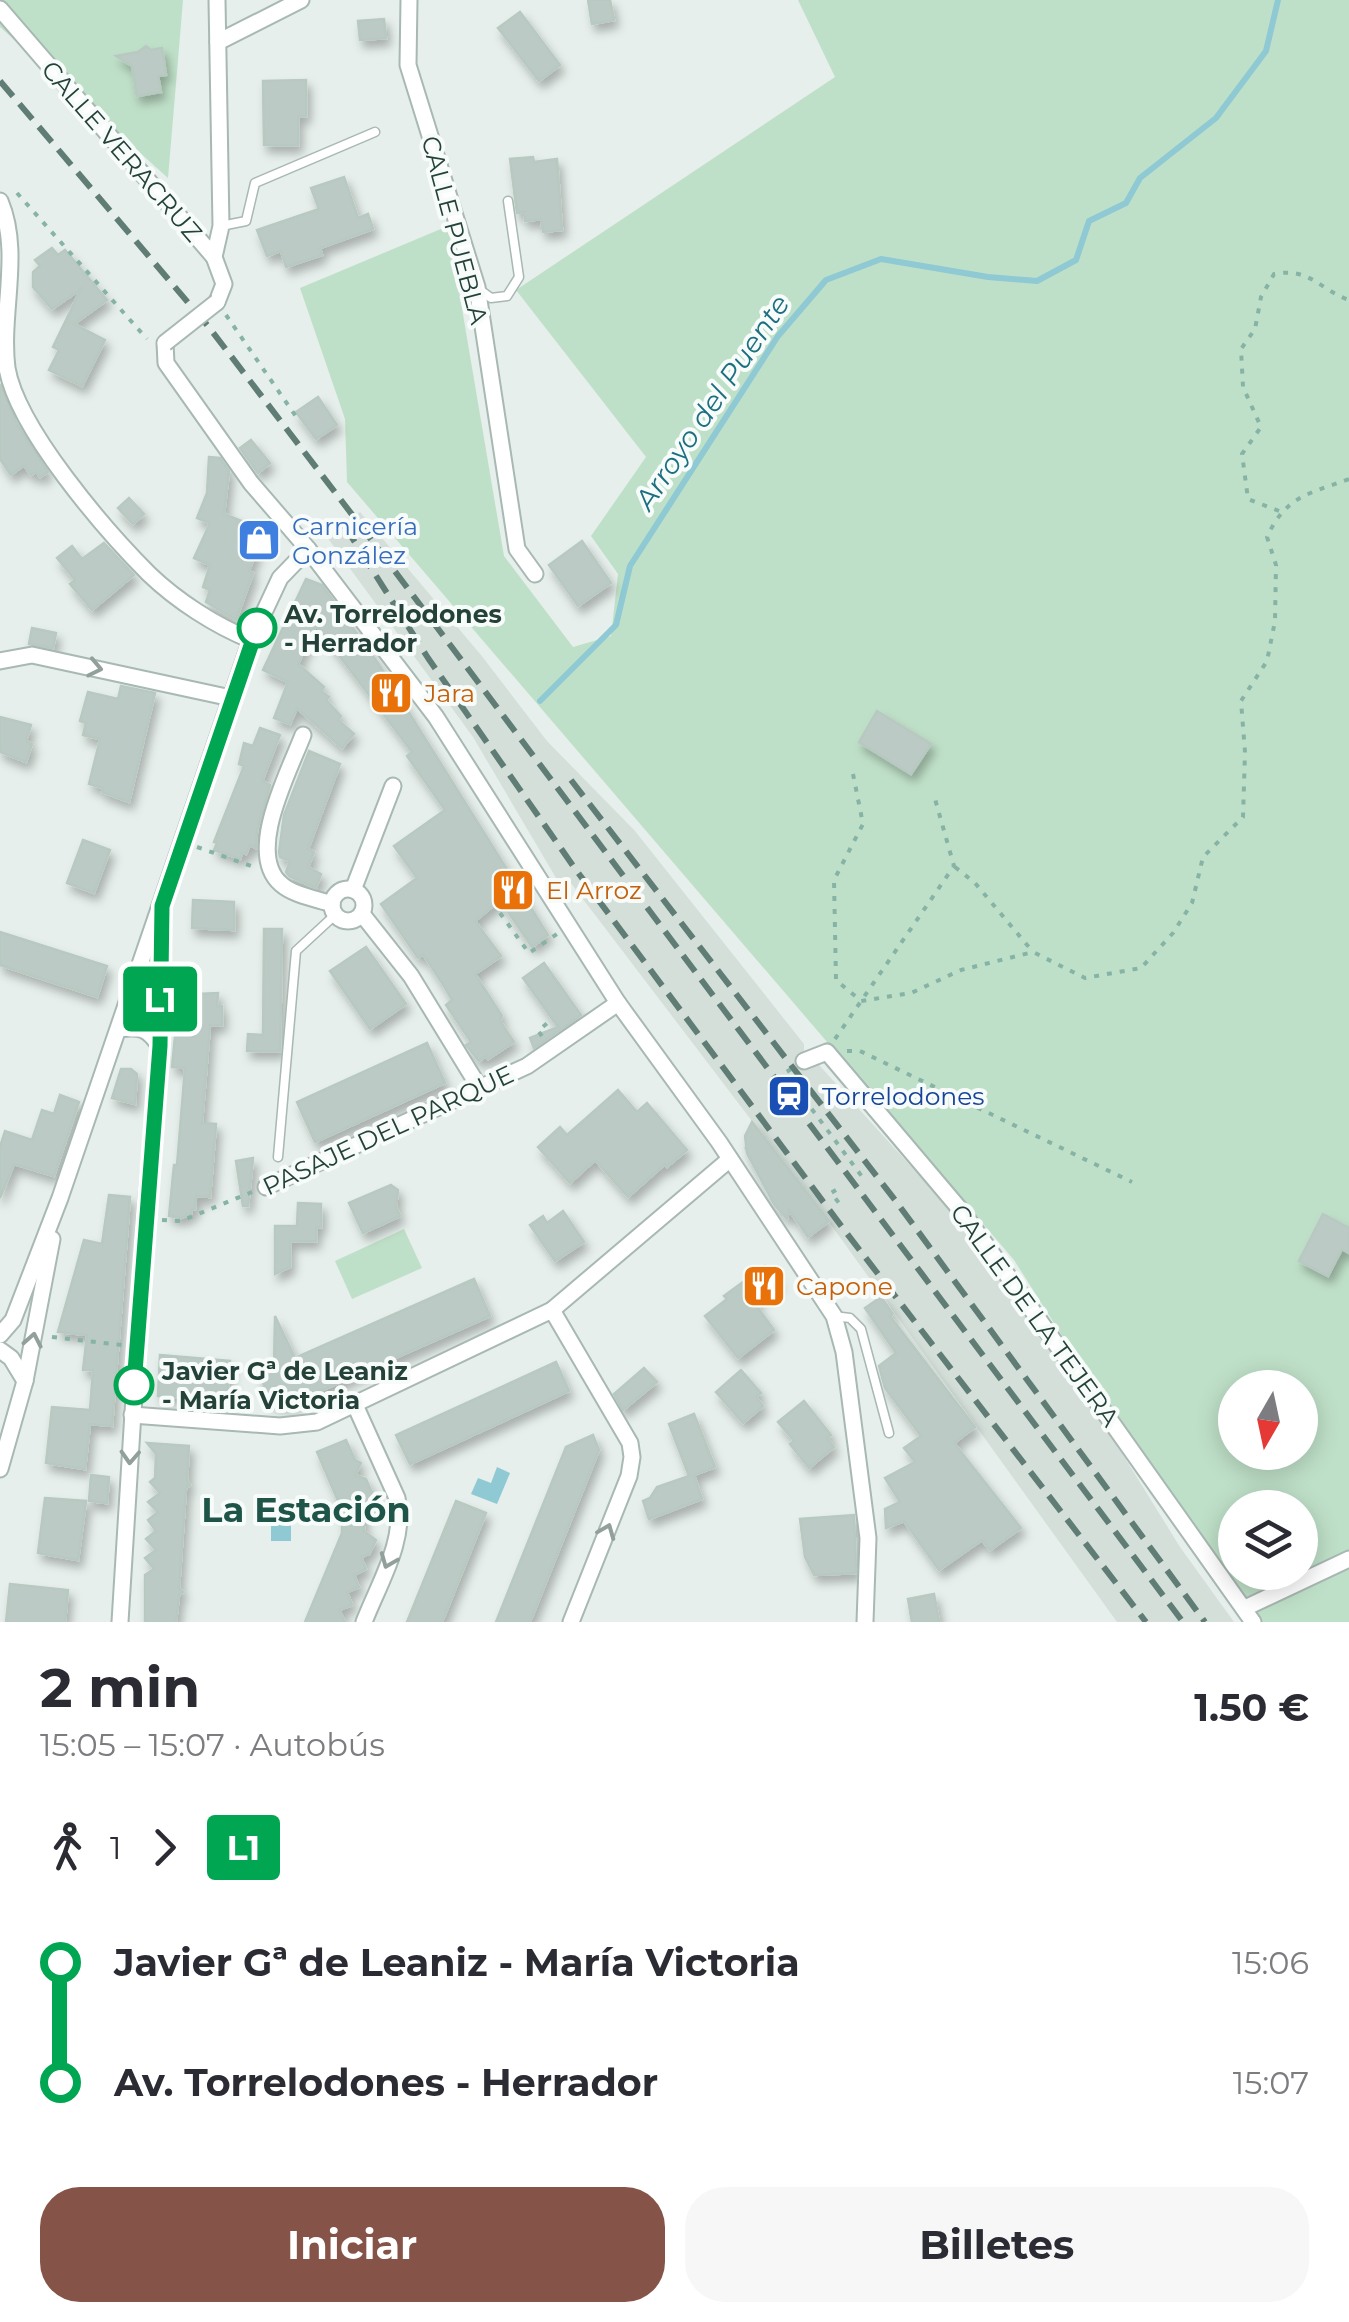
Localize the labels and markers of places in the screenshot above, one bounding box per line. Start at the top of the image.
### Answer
place label: Carnicería González [292,511,418,570]
shop icon: Carnicería González [236,517,282,563]
place label: Av. Torrelodones - Herrador [283,599,502,658]
marker: Av. Torrelodones - Herrador [238,609,276,647]
restaurant icon: Jara [368,670,414,716]
place label: Jara [423,678,475,708]
restaurant icon: El Arroz [490,867,536,913]
place label: El Arroz [546,875,642,905]
station icon: Torrelodones [766,1073,812,1119]
place label: Torrelodones [822,1081,985,1111]
restaurant icon: Capone [741,1263,787,1309]
place label: Capone [796,1271,893,1301]
place label: Javier Gª de Leaniz - María Victoria [161,1356,408,1415]
marker: Javier Gª de Leaniz - María Victoria [115,1366,153,1404]

